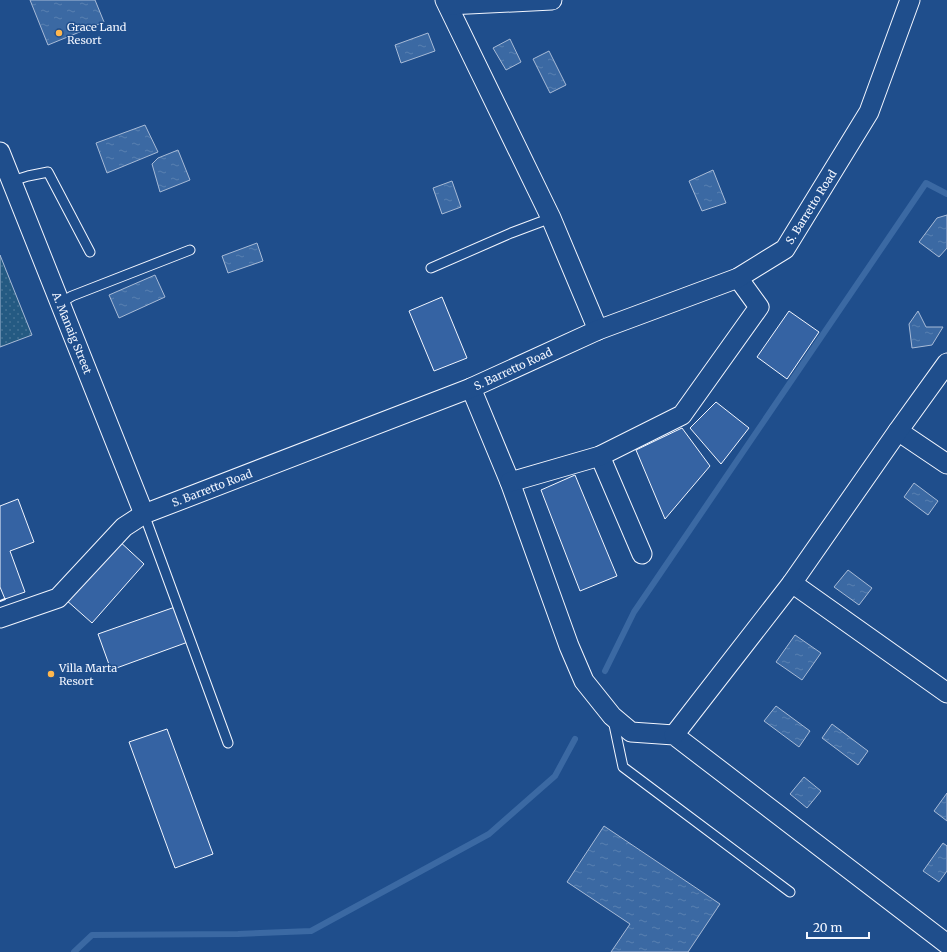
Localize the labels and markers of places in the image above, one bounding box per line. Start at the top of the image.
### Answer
place label: Grace Land Resort [67,20,127,47]
marker: Grace Land Resort [54,28,64,38]
place label: Villa Marta Resort [58,661,117,688]
marker: Villa Marta Resort [46,669,56,679]

